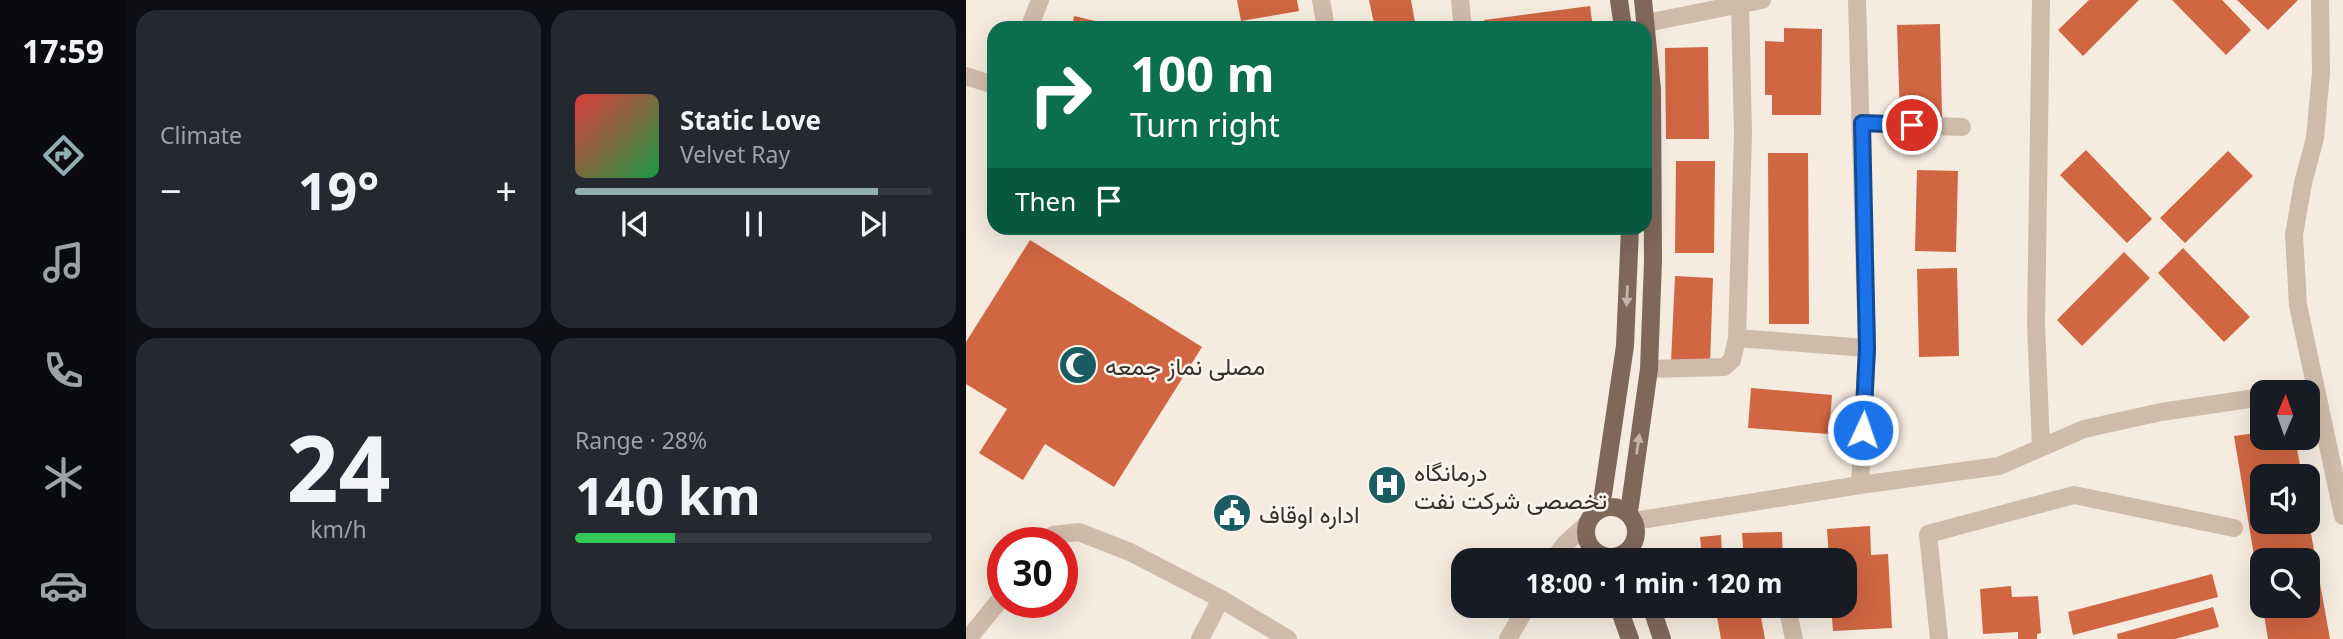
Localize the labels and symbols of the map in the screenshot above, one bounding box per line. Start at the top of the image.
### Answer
pin [1882,95,1942,155]
one-way arrow [1621,285,1632,307]
mosque icon: مصلی نماز جمعه [1057,344,1099,386]
place label: مصلی نماز جمعه [1105,349,1265,382]
north arrow [2250,380,2320,450]
position arrow [1826,393,1900,467]
one-way arrow [1633,433,1644,455]
place label: درمانگاه تخصصی شرکت نفت [1414,455,1607,516]
hospital icon: درمانگاه تخصصی شرکت نفت [1366,464,1408,506]
public building icon: اداره اوقاف [1211,492,1253,534]
place label: اداره اوقاف [1259,497,1360,530]
speed limit sign: 30 [987,527,1078,618]

